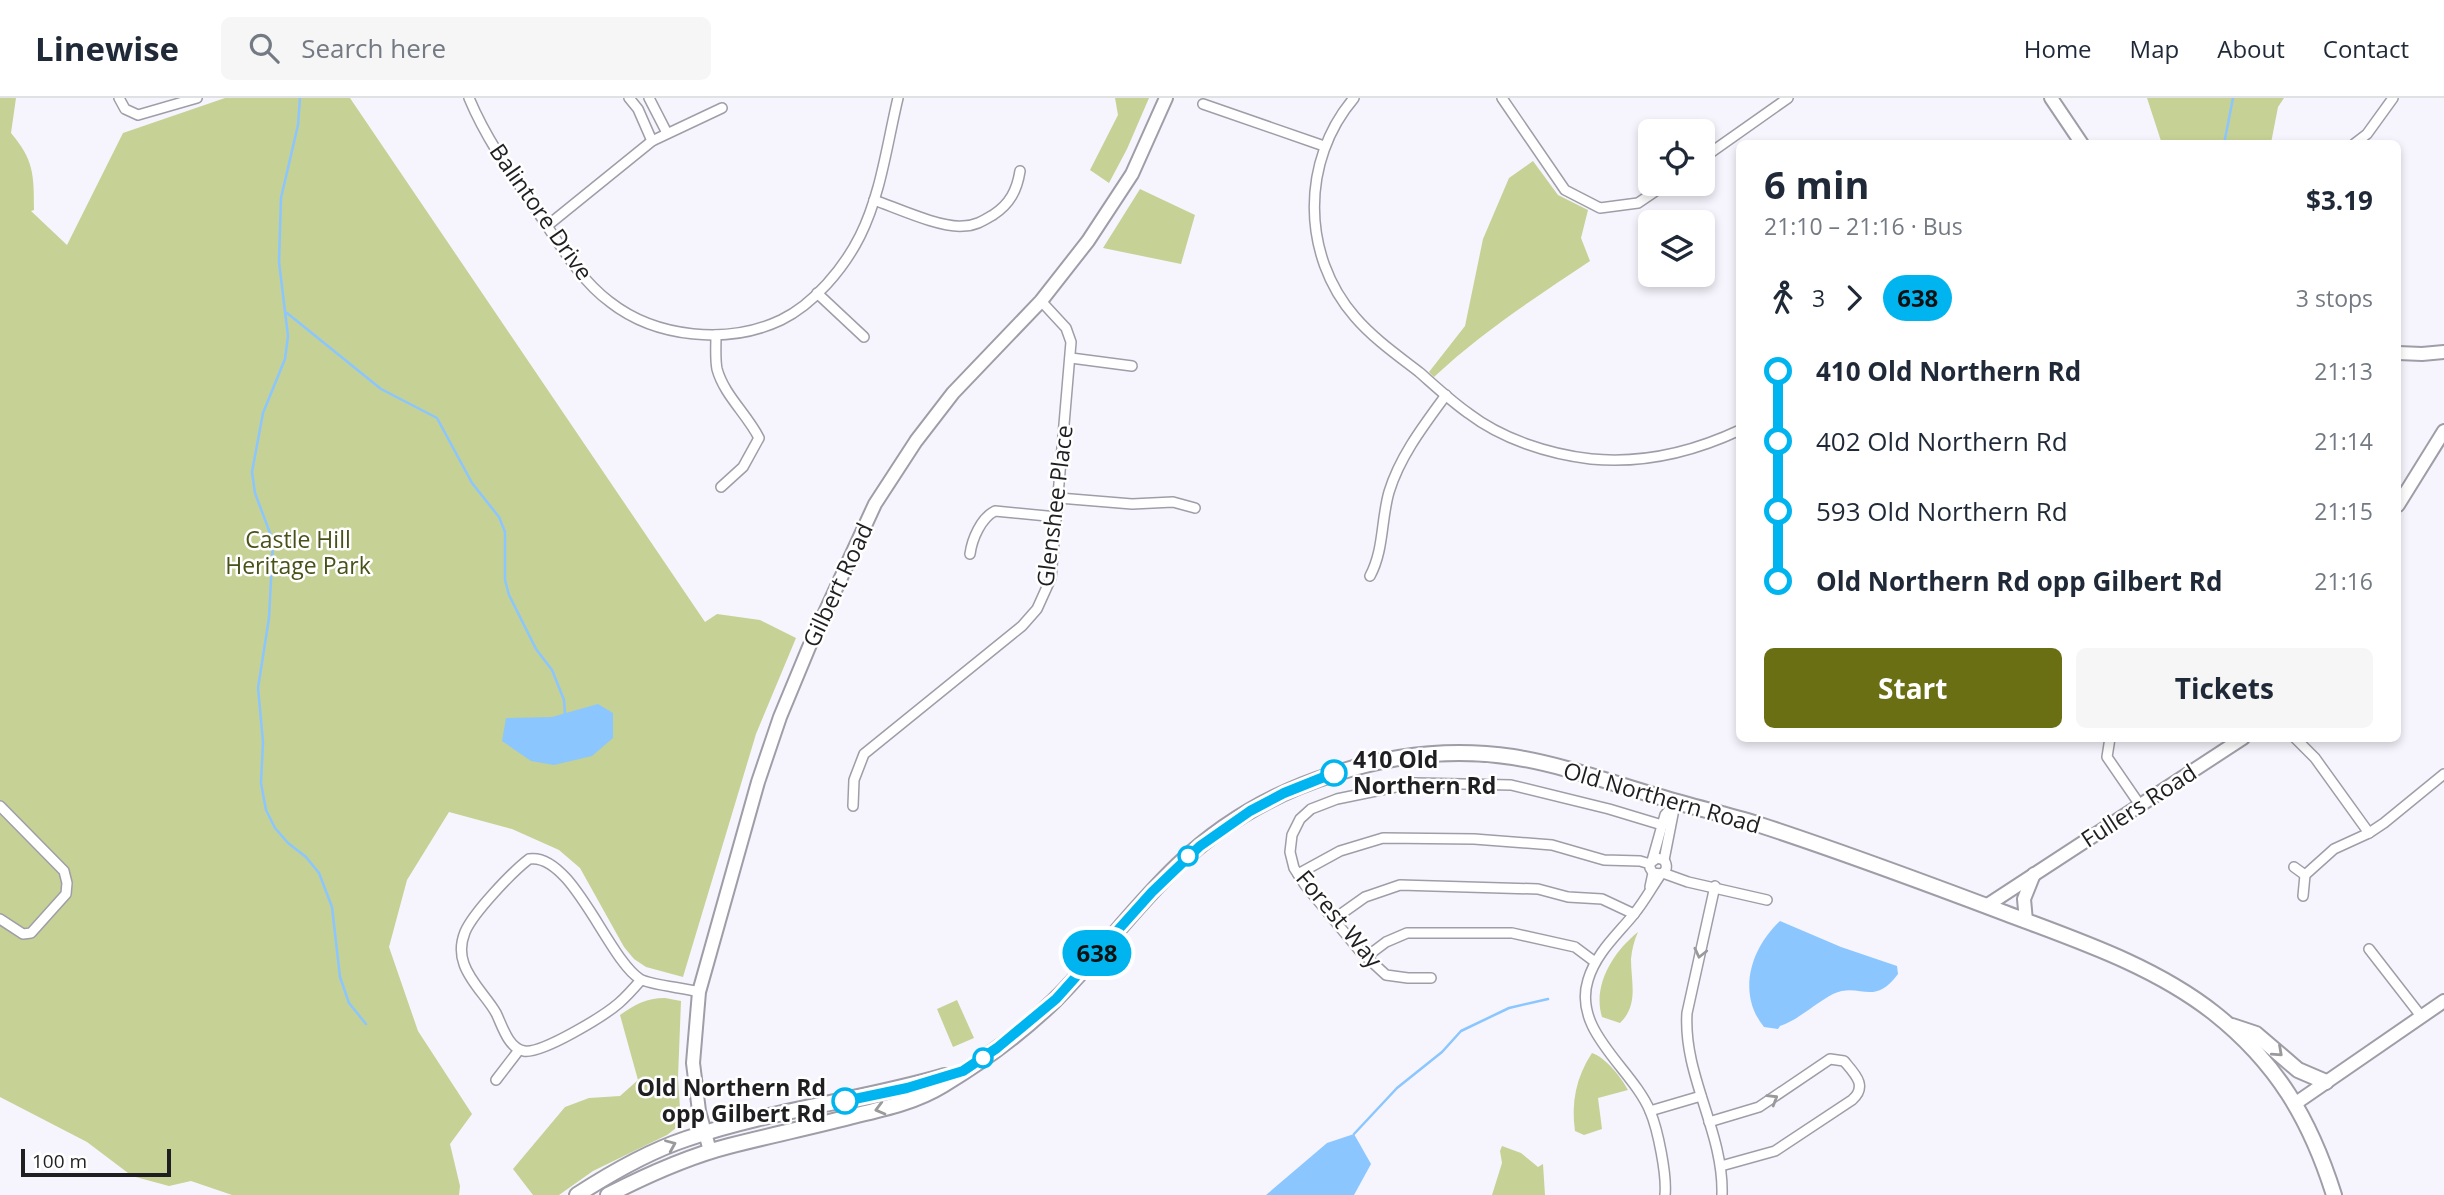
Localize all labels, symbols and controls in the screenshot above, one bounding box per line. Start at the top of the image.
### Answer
search box [221,17,711,80]
text: Linewise [35,26,179,71]
icon: search [245,29,283,67]
text: Search here [301,30,446,66]
text: Home [2024,32,2092,65]
text: Map [2130,32,2179,65]
text: About [2217,32,2285,65]
text: Contact [2323,32,2409,65]
map controls [1638,119,1715,287]
button: locate [1638,119,1715,196]
street label: Balintore Drive [483,137,601,286]
text: 6 min [1764,158,1869,210]
text: $3.19 [2306,182,2373,218]
button: layers [1638,210,1715,287]
text: 21:10 – 21:16 · Bus [1764,210,1963,242]
icon: walk [1764,279,1802,317]
icon: forward [1835,279,1873,317]
text: 638 [1897,281,1938,314]
text: 3 [1812,282,1825,314]
text: 3 stops [2296,282,2373,314]
text: 410 Old Northern Rd [1816,353,2081,389]
text: 21:13 [2314,355,2373,387]
street label: Glenshee Place [1028,423,1080,589]
text: 402 Old Northern Rd [1816,423,2068,459]
text: 21:14 [2314,425,2373,457]
text: 593 Old Northern Rd [1816,493,2068,529]
text: 21:15 [2314,495,2373,527]
street label: Gilbert Road [794,517,880,652]
park label: Castle Hill Heritage Park [225,523,371,581]
text: Old Northern Rd opp Gilbert Rd [1816,563,2222,599]
text: 21:16 [2314,565,2373,597]
button: Start [1764,648,2062,728]
button: Tickets [2076,648,2373,728]
place label: 410 Old Northern Rd [1353,743,1496,801]
street label: Old Northern Road [1560,754,1765,841]
street label: Fullers Road [2075,756,2202,854]
marker: 410 Old Northern Rd [1321,760,1347,786]
unlabelled marker [1178,846,1198,866]
street label: Forest Way [1289,863,1390,974]
line badge: 638 [1057,930,1137,976]
text: 638 [1076,936,1118,969]
one-way arrow [1694,947,1708,959]
one-way arrow [2270,1043,2283,1056]
unlabelled marker [973,1048,993,1068]
place label: Old Northern Rd opp Gilbert Rd [637,1071,826,1129]
marker: Old Northern Rd opp Gilbert Rd [832,1088,858,1114]
one-way arrow [1765,1094,1778,1107]
one-way arrow [874,1101,886,1116]
one-way arrow [664,1139,676,1153]
scale bar [21,1146,172,1178]
text: 100 m [32,1148,87,1174]

